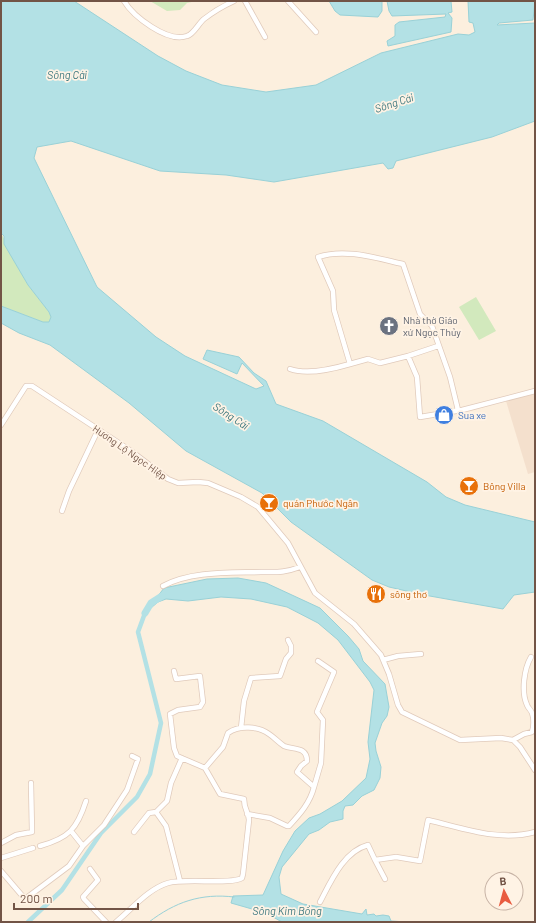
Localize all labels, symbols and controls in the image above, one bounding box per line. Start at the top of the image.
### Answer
water label: Sông Cái [47,68,87,81]
water label: Sông Cái [373,90,415,115]
place label: Nhà thờ Giáo xứ Ngọc Thủy [403,314,461,338]
church icon: Nhà thờ Giáo xứ Ngọc Thủy [378,315,400,337]
water label: Sông Cái [211,399,252,432]
shop icon: Sua xe [433,404,455,426]
place label: Sua xe [458,409,486,421]
street label: Hương Lộ Ngọc Hiệp [91,422,169,482]
bar icon: Bông Villa [458,475,480,497]
place label: Bông Villa [483,480,526,492]
bar icon: quán Phước Ngân [258,492,280,514]
place label: quán Phước Ngân [283,497,358,509]
restaurant icon: sông thơ [365,583,387,605]
place label: sông thơ [390,588,427,600]
north arrow [484,871,524,911]
text: B [499,874,507,887]
scale bar [14,885,138,911]
text: 200 m [20,891,52,905]
water label: Sông Kim Bồng [252,904,322,917]

